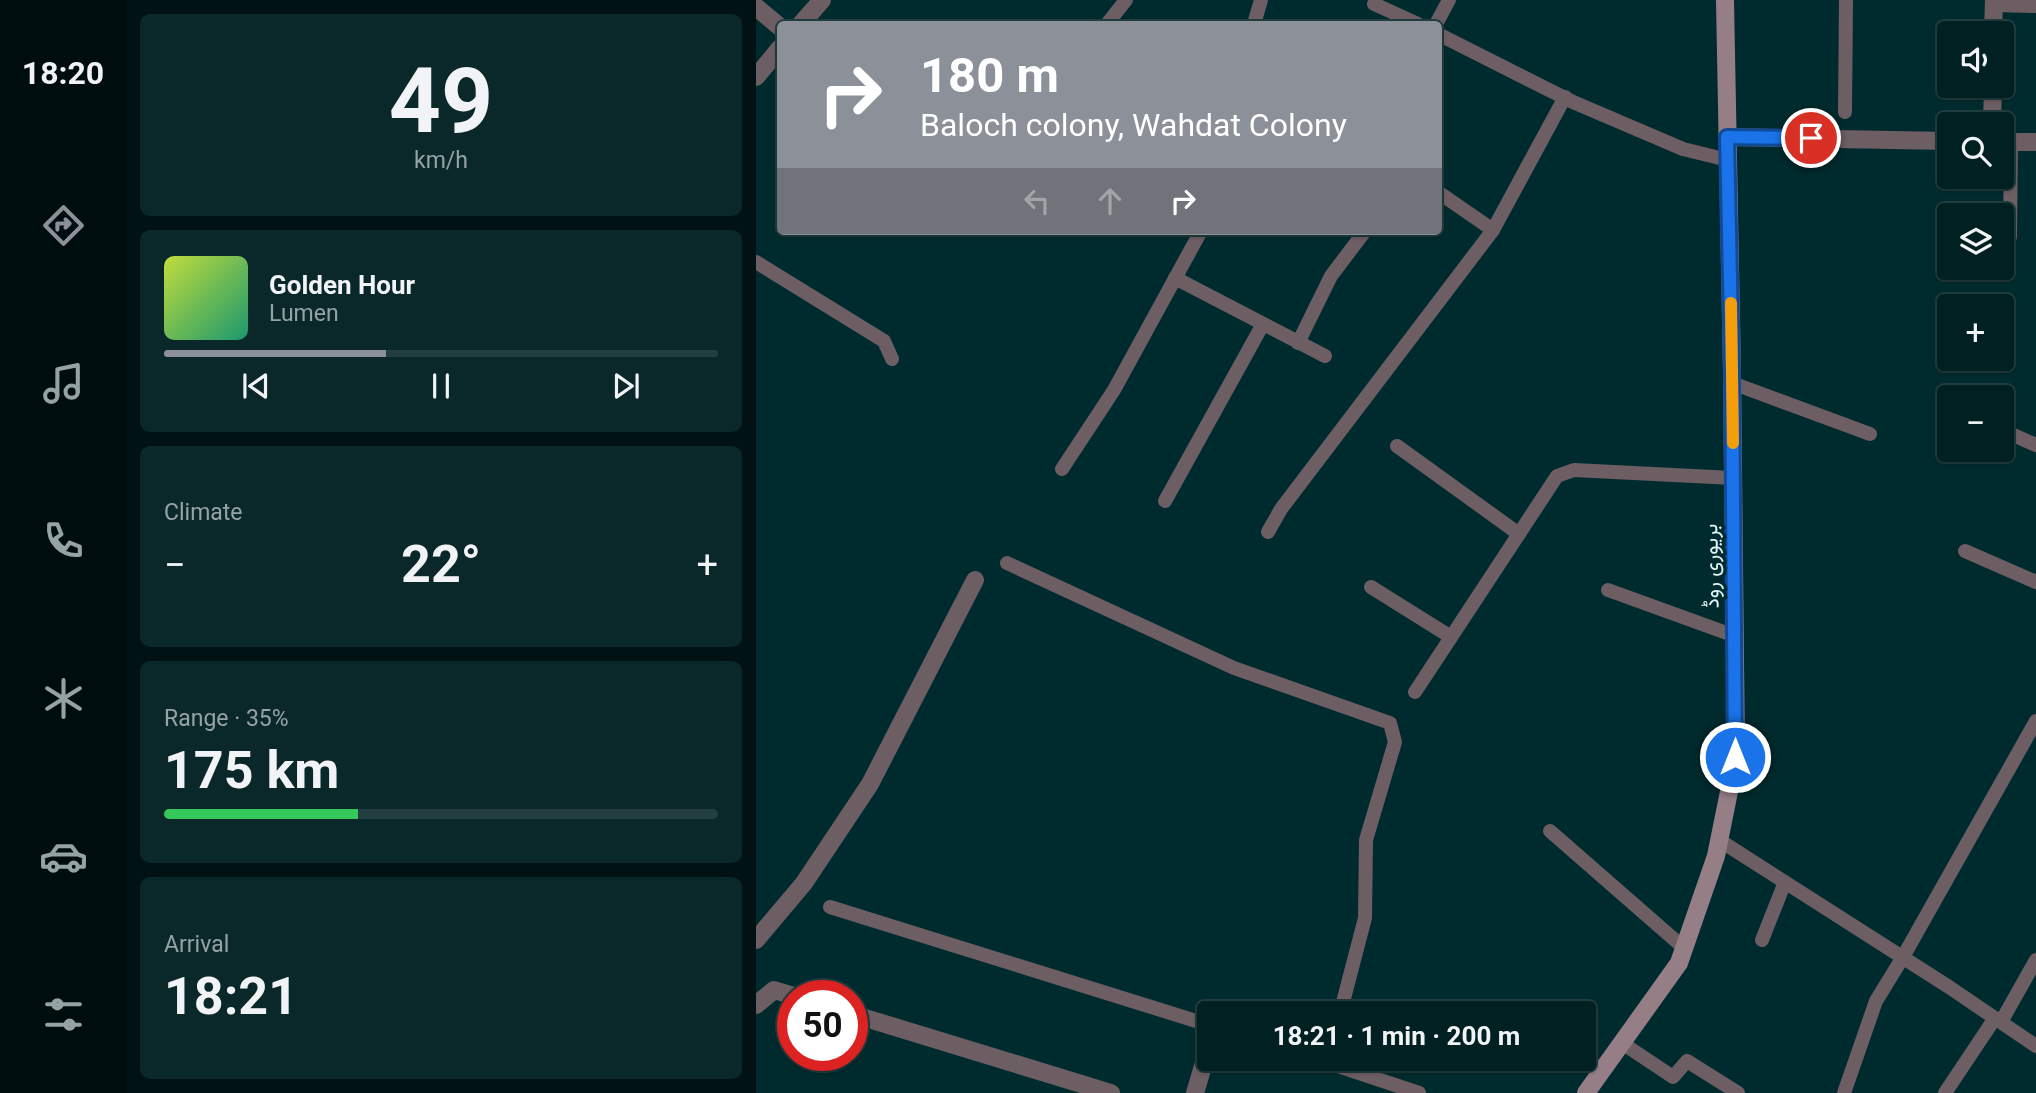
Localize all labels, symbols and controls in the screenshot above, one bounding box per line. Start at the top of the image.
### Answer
map controls [1937,21,2014,462]
button: sound [1937,21,2014,98]
text: 180 m [920,47,1059,104]
text: 49 [389,48,493,154]
icon: right [805,49,896,140]
text: 18:20 [22,54,104,92]
text: Baloch colony, Wahdat Colony [920,106,1347,144]
pin [1781,108,1841,168]
button: search [1937,112,2014,189]
icon: arrive [1792,119,1830,157]
text: km/h [414,147,468,174]
icon: left [1018,182,1056,220]
icon: ahead [1091,182,1129,220]
icon: right [1164,182,1202,220]
icon: directions [39,201,88,250]
button: layers [1937,203,2014,280]
text: Golden Hour [269,270,415,300]
button: + [1937,294,2014,371]
text: Lumen [269,300,339,327]
icon: music [39,359,88,408]
icon: previous [237,367,275,405]
icon: pause [422,367,460,405]
icon: next [607,367,645,405]
button: − [1937,385,2014,462]
text: Climate [164,499,243,526]
icon: phone [39,516,88,565]
street label: بریوری روڈ [1698,523,1725,609]
text: 22° [401,534,481,595]
text: − [164,543,186,587]
text: + [696,543,718,587]
icon: climate [39,674,88,723]
text: Range · 35% [164,705,289,732]
position arrow [1698,720,1772,794]
text: 175 km [164,740,339,801]
icon: car [39,832,88,881]
text: Arrival [164,931,229,958]
text: 18:21 [164,966,298,1027]
speed limit sign: 50 [777,980,868,1071]
icon: filters [39,990,88,1039]
text: 18:21 · 1 min · 200 m [1273,1021,1520,1051]

